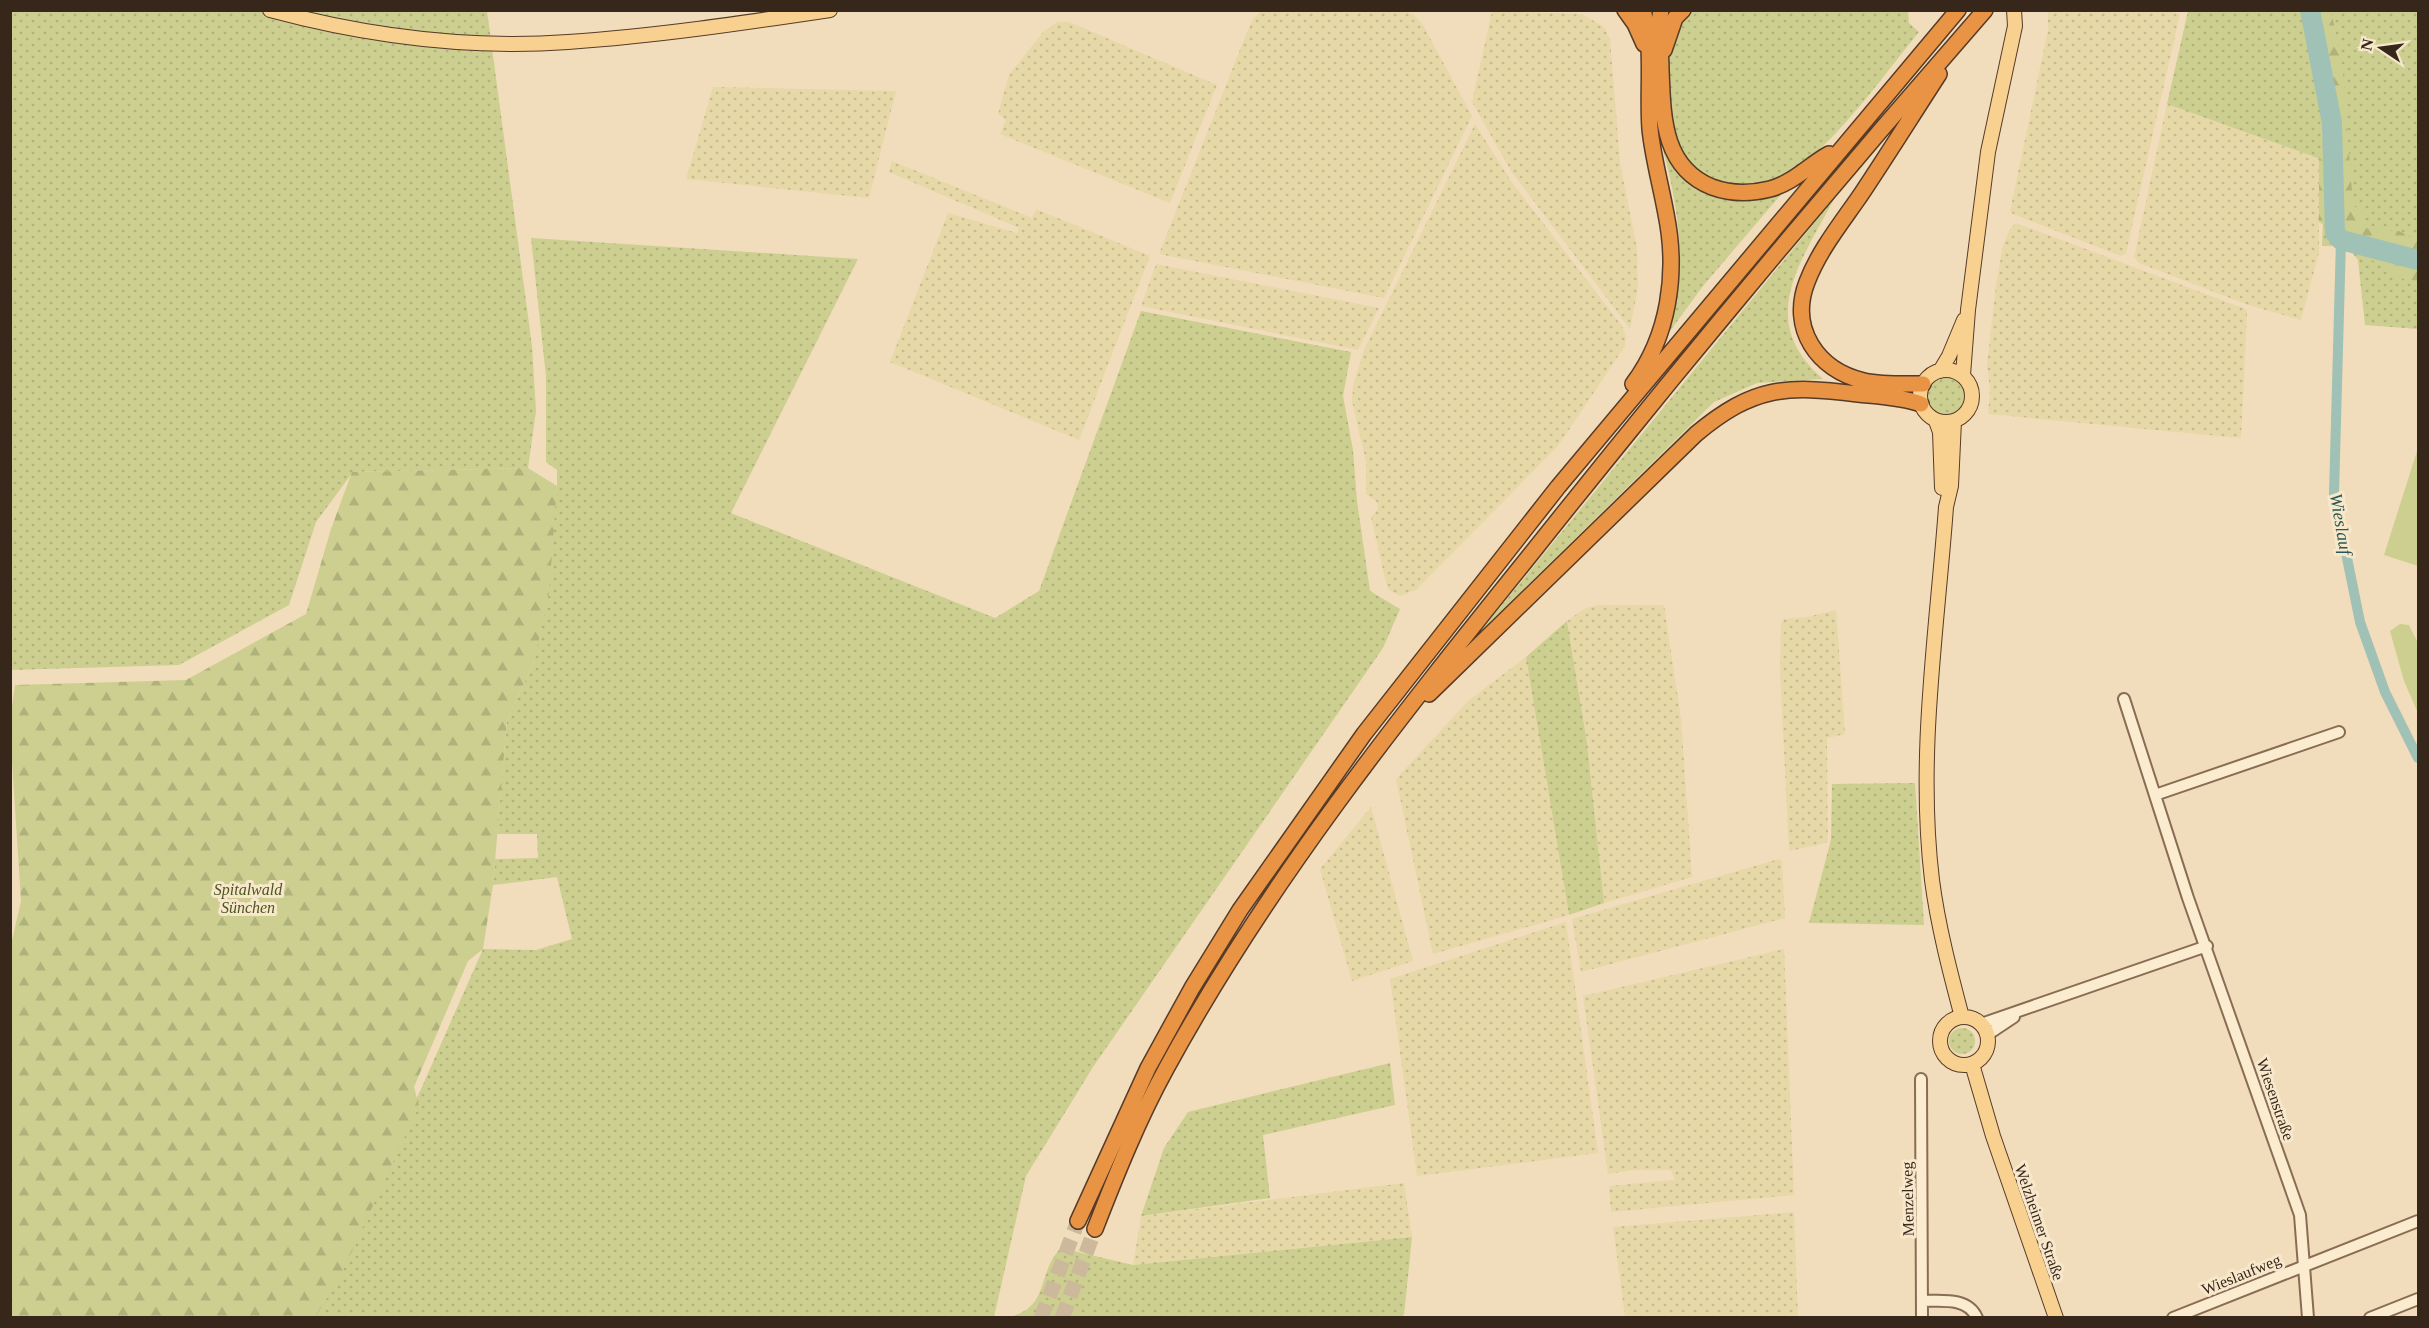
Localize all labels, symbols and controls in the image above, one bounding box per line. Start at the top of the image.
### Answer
north arrow [2351,18,2411,78]
text: N [2357,37,2377,52]
water label: Wieslauf [2326,492,2357,559]
park label: Spitalwald Sünchen [214,881,283,916]
street label: Wiesenstraße [2254,1056,2297,1142]
street label: Menzelweg [1898,1162,1918,1236]
street label: Welzheimer Straße [2012,1162,2067,1282]
street label: Wieslaufweg [2199,1251,2284,1299]

